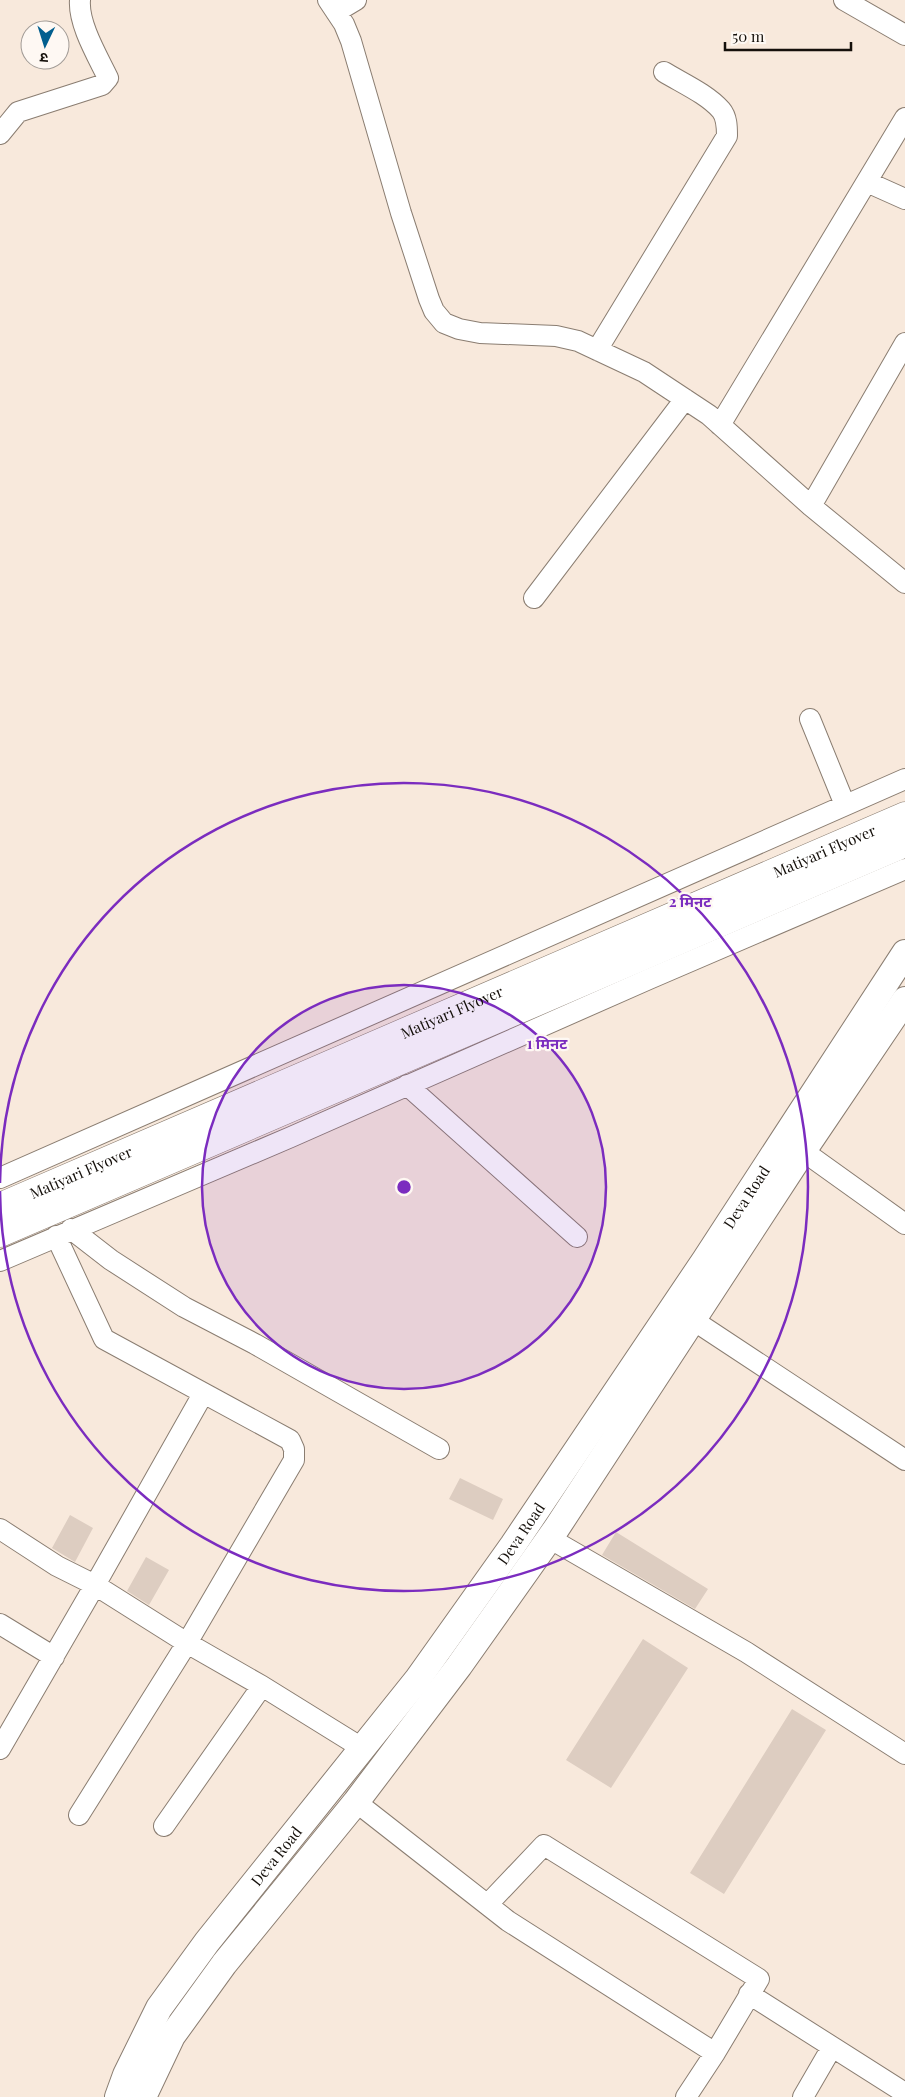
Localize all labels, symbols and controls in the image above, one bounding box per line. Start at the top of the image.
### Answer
north arrow [20,20,70,70]
scale bar [725,20,851,52]
text: 50 m [732,26,765,46]
text: उ [39,49,49,68]
street label: Matiyari Flyover [770,820,879,882]
text: 2 मिनट [669,891,712,911]
street label: Matiyari Flyover [397,981,506,1043]
text: 1 मिनट [527,1033,568,1053]
street label: Matiyari Flyover [26,1141,135,1203]
street label: Deva Road [718,1162,774,1232]
centre of rings [395,1178,413,1196]
street label: Deva Road [492,1498,549,1568]
street label: Deva Road [246,1822,306,1890]

